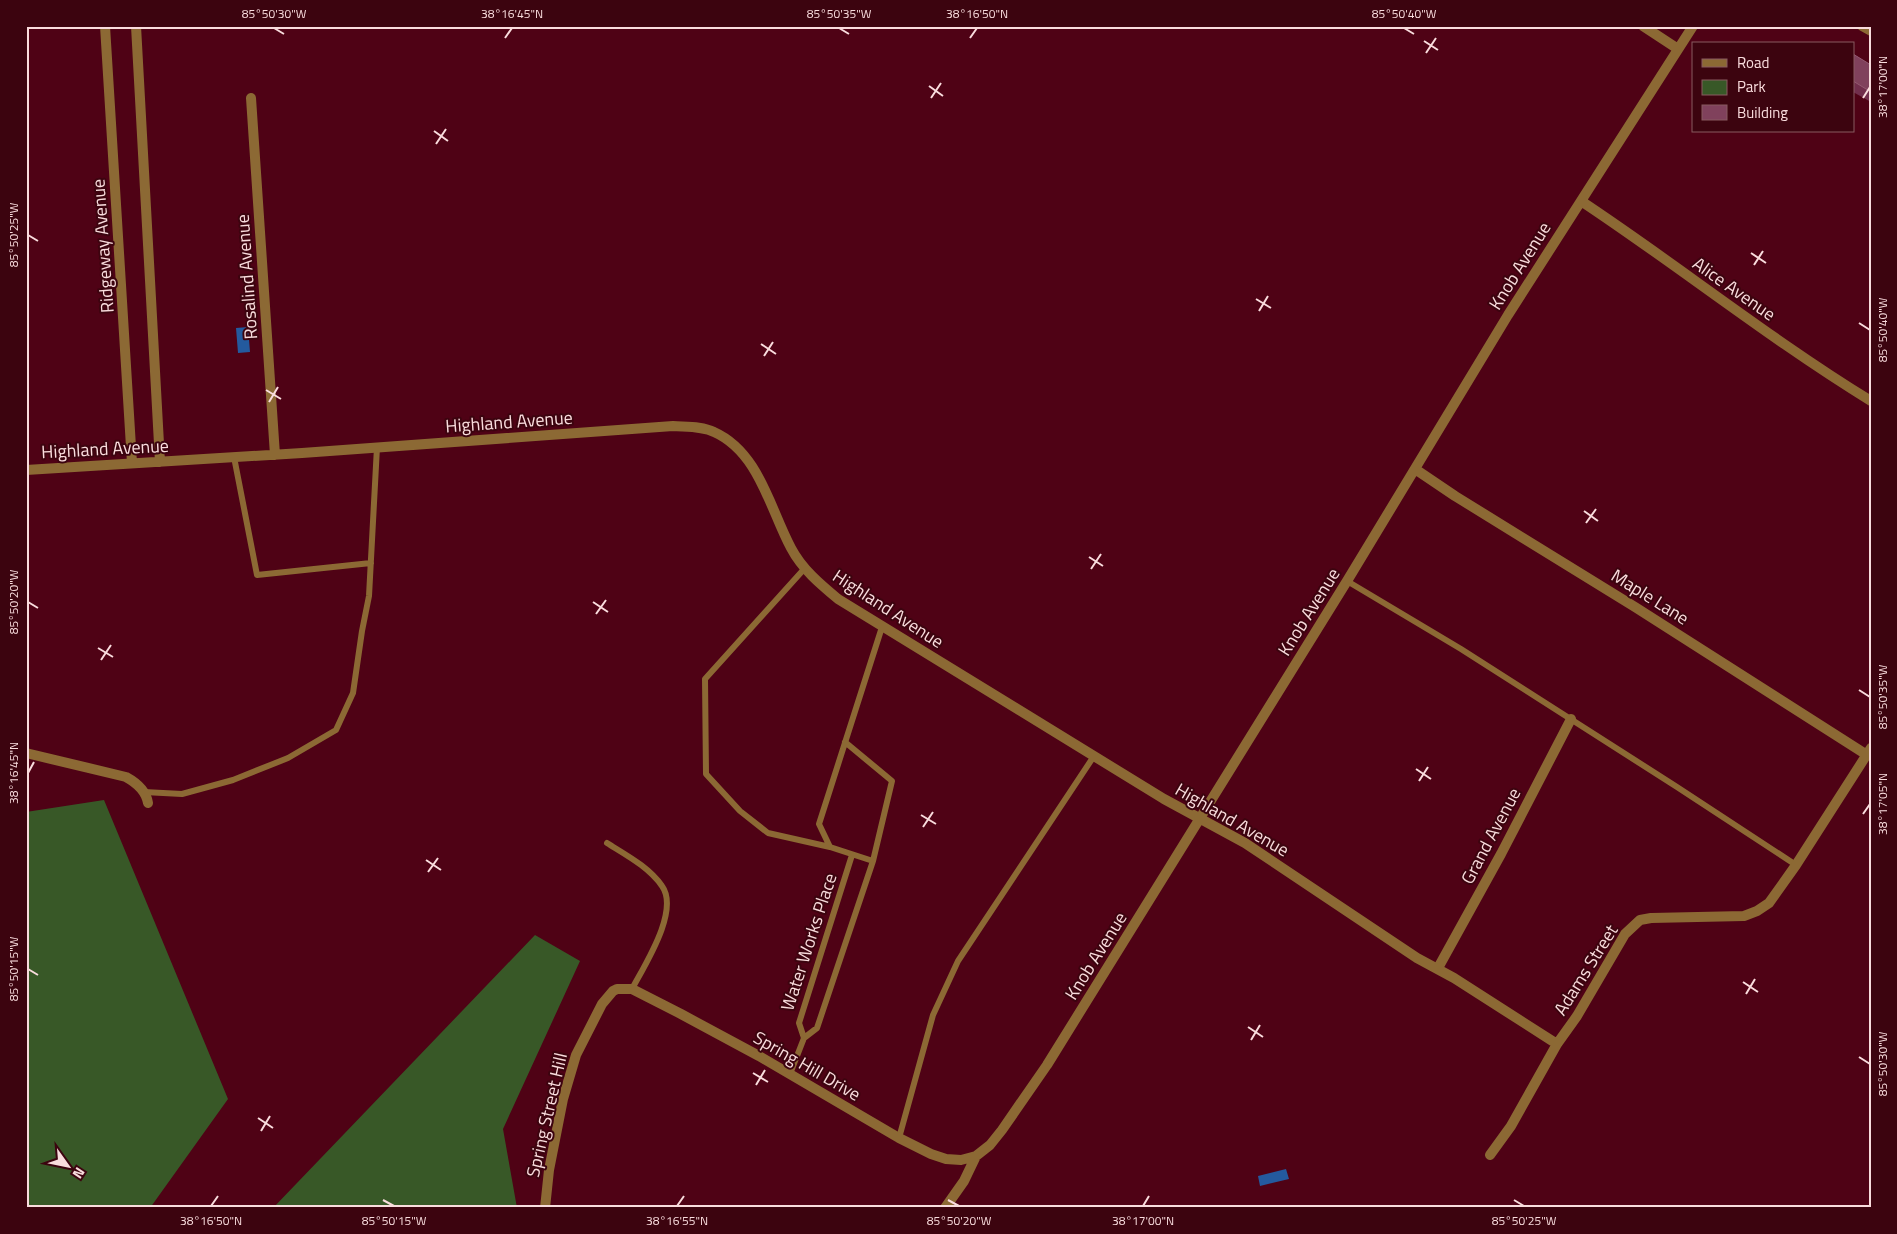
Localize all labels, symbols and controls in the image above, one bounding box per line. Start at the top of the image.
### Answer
text: 85°50'30"W [242,4,307,23]
text: 38°16'45"N [481,4,543,23]
text: 85°50'35"W [807,4,872,23]
text: 38°16'50"N [946,4,1008,23]
text: 85°50'40"W [1372,4,1437,23]
legend [1692,42,1854,132]
text: Road [1737,51,1769,74]
text: 38°17'00"N [1873,56,1892,118]
text: Park [1737,75,1766,98]
text: Building [1737,101,1788,124]
street label: Ridgeway Avenue [84,178,121,314]
text: 85°50'25"W [4,202,23,267]
street label: Rosalind Avenue [229,214,264,341]
street label: Knob Avenue [1482,217,1557,315]
street label: Alice Avenue [1687,250,1781,327]
text: 85°50'40"W [1873,297,1892,362]
street label: Highland Avenue [444,404,574,439]
street label: Highland Avenue [41,432,169,465]
street label: Highland Avenue [827,562,949,655]
street label: Maple Lane [1606,562,1694,631]
street label: Knob Avenue [1271,563,1346,661]
text: 85°50'20"W [4,569,23,634]
text: 85°50'35"W [1873,664,1892,729]
text: 38°16'45"N [4,742,23,804]
text: 38°17'05"N [1873,773,1892,835]
street label: Highland Avenue [1170,776,1294,863]
street label: Grand Avenue [1454,783,1527,889]
street label: Water Works Place [774,870,843,1014]
street label: Knob Avenue [1058,907,1133,1005]
street label: Adams Street [1547,918,1625,1021]
text: 85°50'15"W [4,936,23,1001]
street label: Spring Hill Drive [749,1024,866,1107]
text: 85°50'30"W [1873,1031,1892,1096]
street label: Spring Street Hill [519,1050,574,1180]
north arrow [42,1142,92,1192]
text: N [68,1164,91,1183]
text: 38°16'50"N [180,1211,242,1230]
text: 85°50'15"W [362,1211,427,1230]
text: 38°16'55"N [646,1211,708,1230]
text: 85°50'20"W [927,1211,992,1230]
text: 38°17'00"N [1112,1211,1174,1230]
text: 85°50'25"W [1492,1211,1557,1230]

